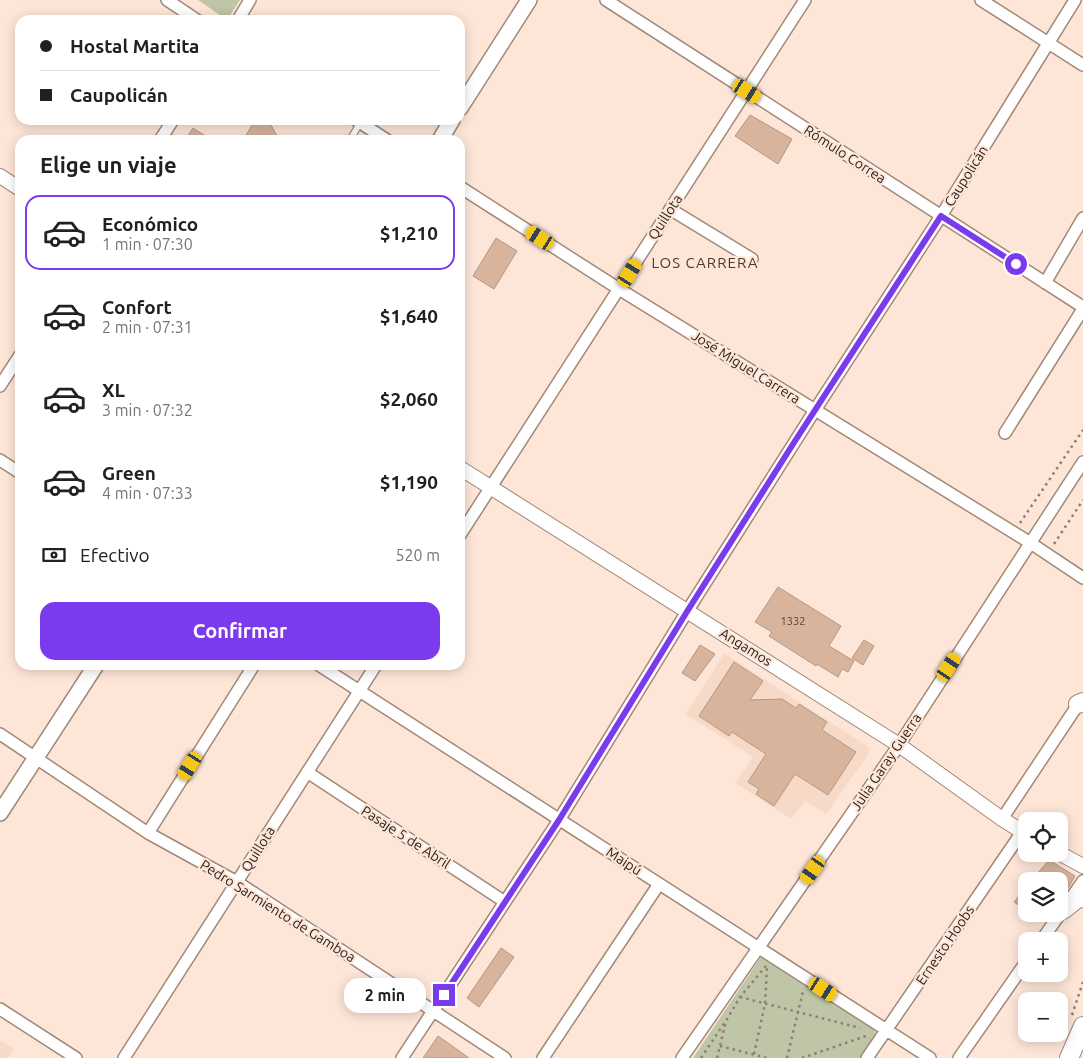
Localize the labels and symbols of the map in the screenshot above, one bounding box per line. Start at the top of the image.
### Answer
car [730,77,763,105]
street label: Rómulo Correa [801,122,889,186]
street label: Caupolicán [941,143,991,209]
street label: Quillota [645,191,685,243]
car [523,224,556,252]
route start [1005,253,1027,275]
district label: LOS CARRERA [651,254,759,271]
car [615,256,644,290]
street label: José Miguel Carrera [689,327,803,407]
house number: 1332 [781,615,805,627]
street label: Angamos [717,625,775,669]
car [934,650,963,684]
street label: Julia Garay Guerra [847,710,925,814]
car [175,749,204,783]
street label: Pasaje 5 de Abril [358,802,454,872]
street label: Quillota [238,823,278,875]
street label: Maipú [603,844,645,878]
car [798,853,827,887]
street label: Pedro Sarmiento de Gamboa [197,857,359,965]
street label: Ernesto Hoobs [913,902,977,988]
car [806,975,839,1003]
callout: 2 min [344,978,426,1012]
route end [433,984,455,1006]

